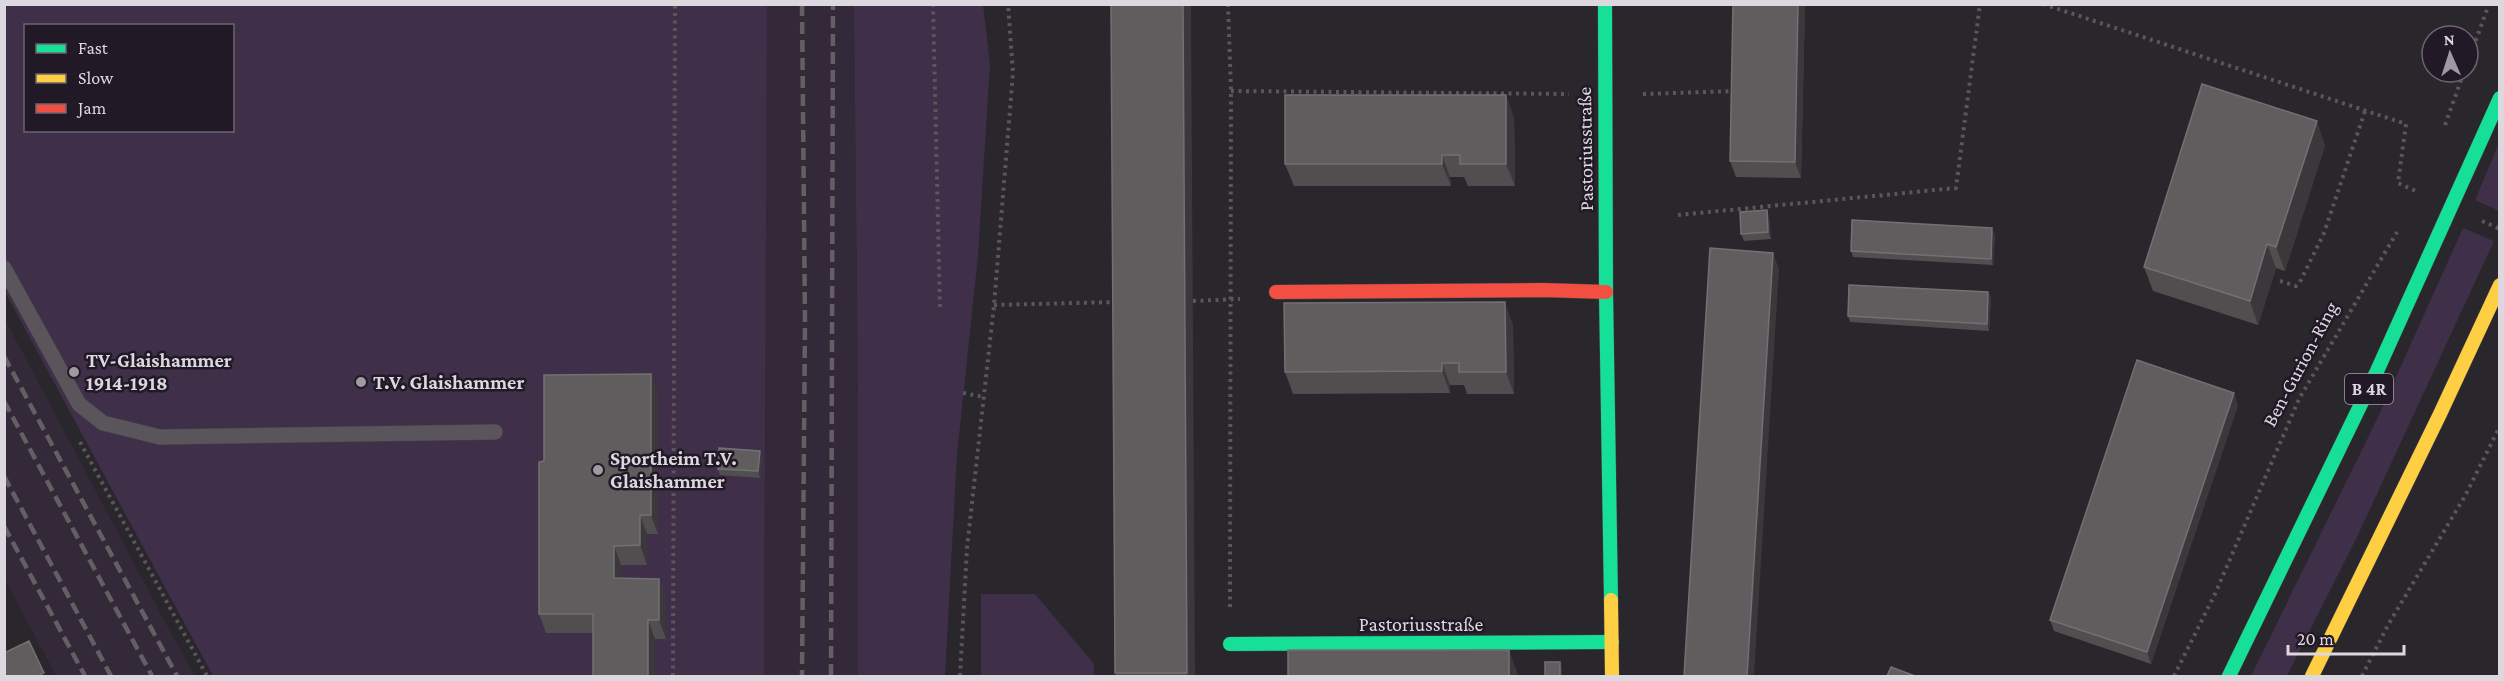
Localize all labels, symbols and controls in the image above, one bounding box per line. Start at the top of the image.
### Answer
legend [24,24,234,132]
north arrow [2420,24,2480,84]
text: N [2443,31,2455,48]
text: Fast [78,38,109,58]
text: Slow [78,68,114,88]
street label: Pastoriusstraße [1573,86,1597,211]
text: Jam [76,98,107,118]
street label: Ben-Gurion-Ring [2258,298,2343,431]
place label: TV-Glaishammer 1914-1918 [86,349,232,394]
marker: TV-Glaishammer 1914-1918 [67,365,81,379]
place label: T.V. Glaishammer [373,371,524,393]
road number: B 4R [2345,374,2393,404]
marker: T.V. Glaishammer [354,375,368,389]
place label: Sportheim T.V. Glaishammer [610,447,737,492]
marker: Sportheim T.V. Glaishammer [591,463,605,477]
street label: Pastoriusstraße [1359,613,1483,635]
scale bar [2288,618,2404,656]
text: 20 m [2297,629,2334,649]

